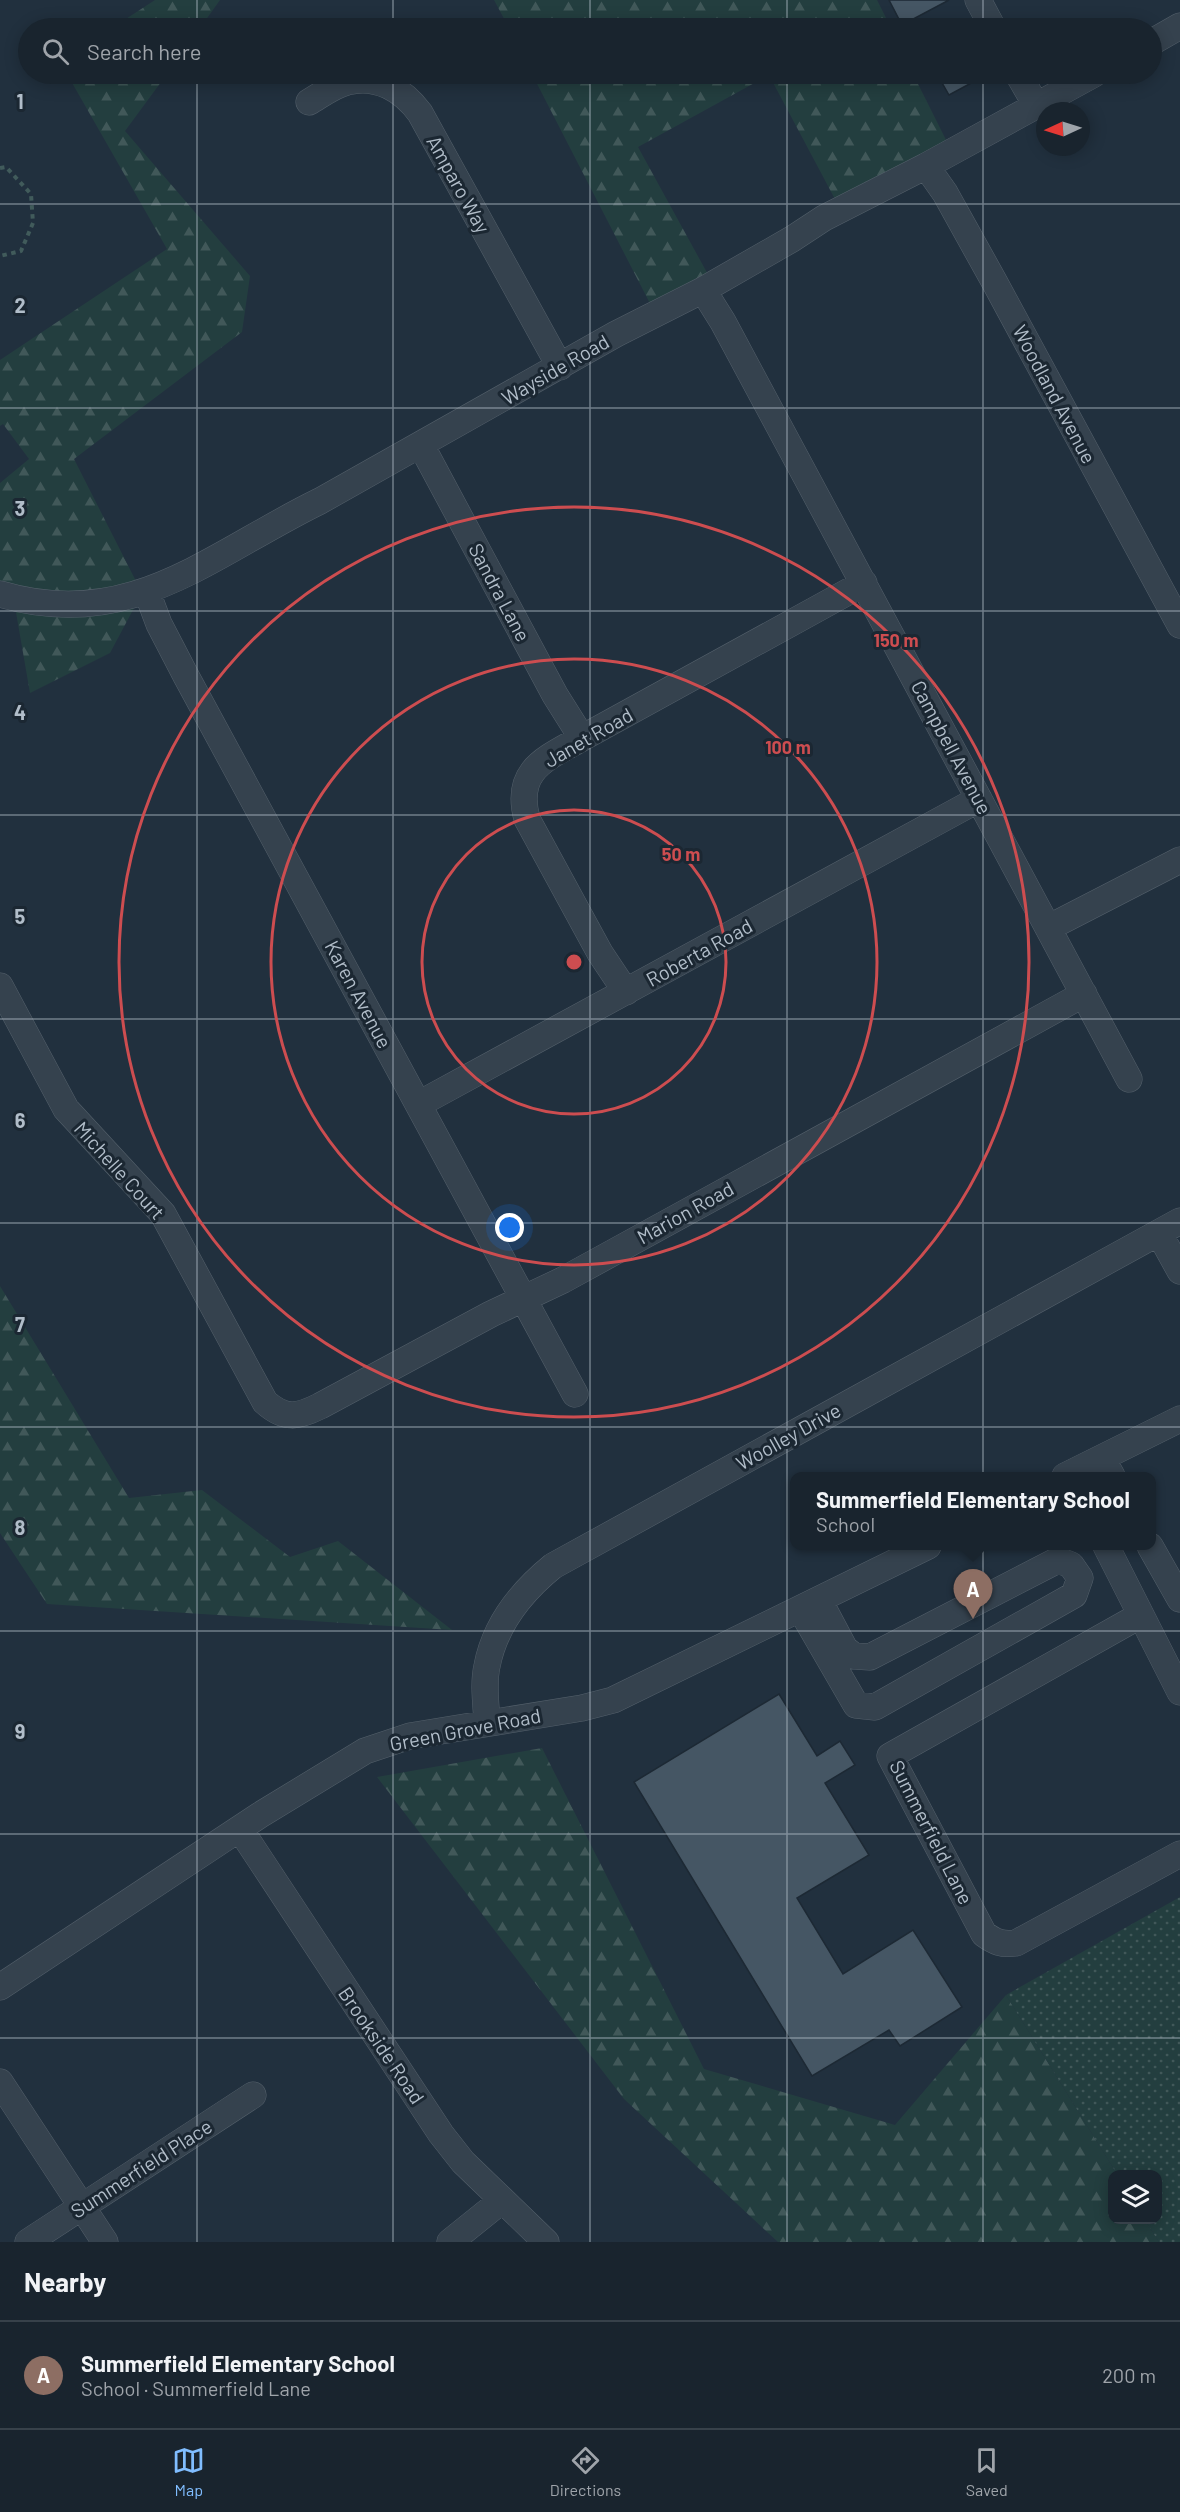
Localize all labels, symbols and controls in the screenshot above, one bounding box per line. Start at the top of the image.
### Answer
search box [18,18,1162,84]
icon: search [39,35,72,68]
text: Search here [87,38,201,64]
text: 1 [16,89,24,113]
north arrow [1036,102,1090,156]
street label: Amparo Way [422,131,496,237]
text: 2 [14,293,26,317]
street label: Woodland Avenue [1008,321,1102,467]
street label: Wayside Road [497,329,613,409]
text: 3 [15,496,25,520]
street label: Sandra Lane [464,539,536,645]
text: 150 m [874,629,918,651]
street label: Campbell Avenue [907,676,997,818]
text: 4 [14,700,26,724]
street label: Janet Road [539,702,637,772]
text: 100 m [765,736,811,758]
text: 50 m [662,843,700,865]
text: 5 [15,904,26,928]
street label: Roberta Road [642,913,756,991]
street label: Karen Avenue [321,936,397,1052]
centre of rings [564,952,584,972]
text: 6 [15,1108,26,1132]
street label: Michelle Court [70,1116,170,1224]
street label: Marion Road [632,1176,738,1248]
your location [495,1213,524,1242]
text: 7 [15,1312,25,1336]
street label: Woolley Drive [732,1397,844,1475]
popup [790,1472,1156,1550]
text: Summerfield Elementary School [816,1486,1130,1512]
text: School [816,1512,875,1536]
text: 8 [15,1515,26,1539]
pin: A [954,1570,992,1619]
street label: Green Grove Road [387,1703,543,1755]
text: 9 [15,1719,25,1743]
street label: Summerfield Lane [885,1756,979,1908]
street label: Brookside Road [334,1982,430,2108]
street label: Summerfield Place [66,2113,216,2223]
map controls [1108,2170,1162,2224]
button: layers [1108,2170,1162,2224]
text: Nearby [24,2266,106,2297]
text: Summerfield Elementary School [81,2350,395,2376]
text: A [37,2363,50,2387]
text: 200 m [1102,2363,1156,2387]
text: School · Summerfield Lane [81,2376,311,2400]
tab: Map [172,2444,205,2499]
tab: Directions [550,2444,621,2499]
tab: Saved [966,2444,1008,2499]

